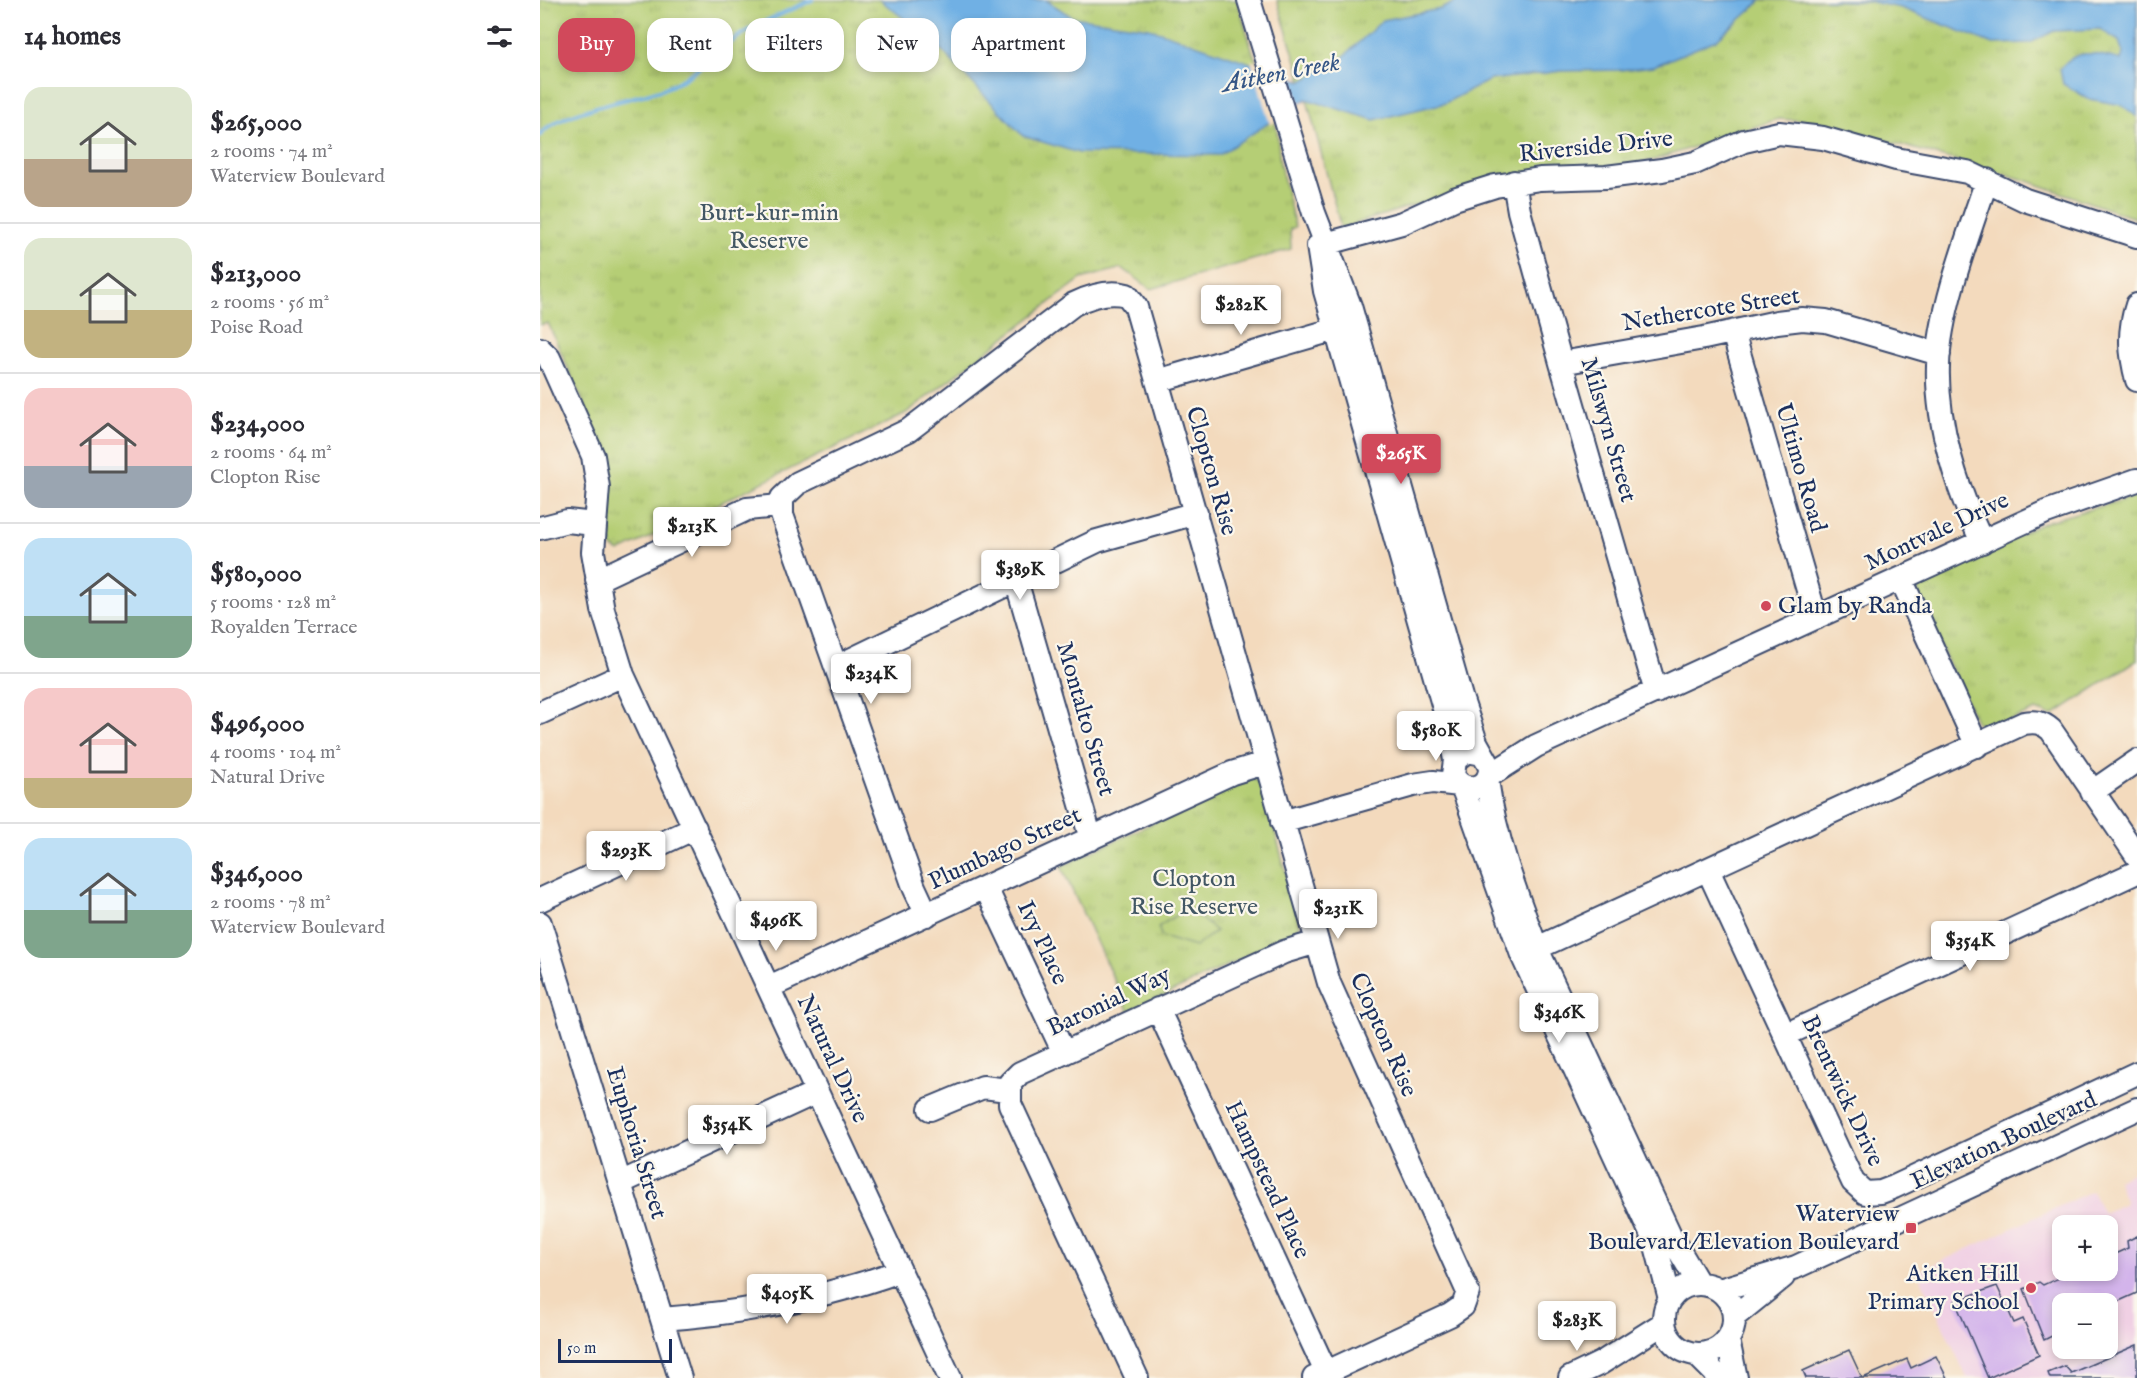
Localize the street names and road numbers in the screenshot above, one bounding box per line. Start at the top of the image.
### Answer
street label: Riverside Drive [1518,124,1674,170]
street label: Nethercote Street [1620,281,1802,339]
street label: Milswyn Street [1573,354,1643,506]
street label: Ultimo Road [1767,400,1833,536]
street label: Clopton Rise [1178,403,1244,539]
street label: Montvale Drive [1860,485,2014,579]
street label: Montalto Street [1048,638,1122,800]
street label: Plumbago Street [924,800,1086,898]
street label: Ivy Place [1009,896,1075,990]
street label: Baronial Way [1042,960,1176,1044]
street label: Clopton Rise [1342,968,1424,1102]
street label: Natural Drive [789,990,875,1128]
street label: Brentwick Drive [1794,1011,1890,1171]
street label: Euphoria Street [598,1063,674,1223]
street label: Elevation Boulevard [1906,1084,2102,1198]
street label: Hampstead Place [1217,1096,1317,1264]

